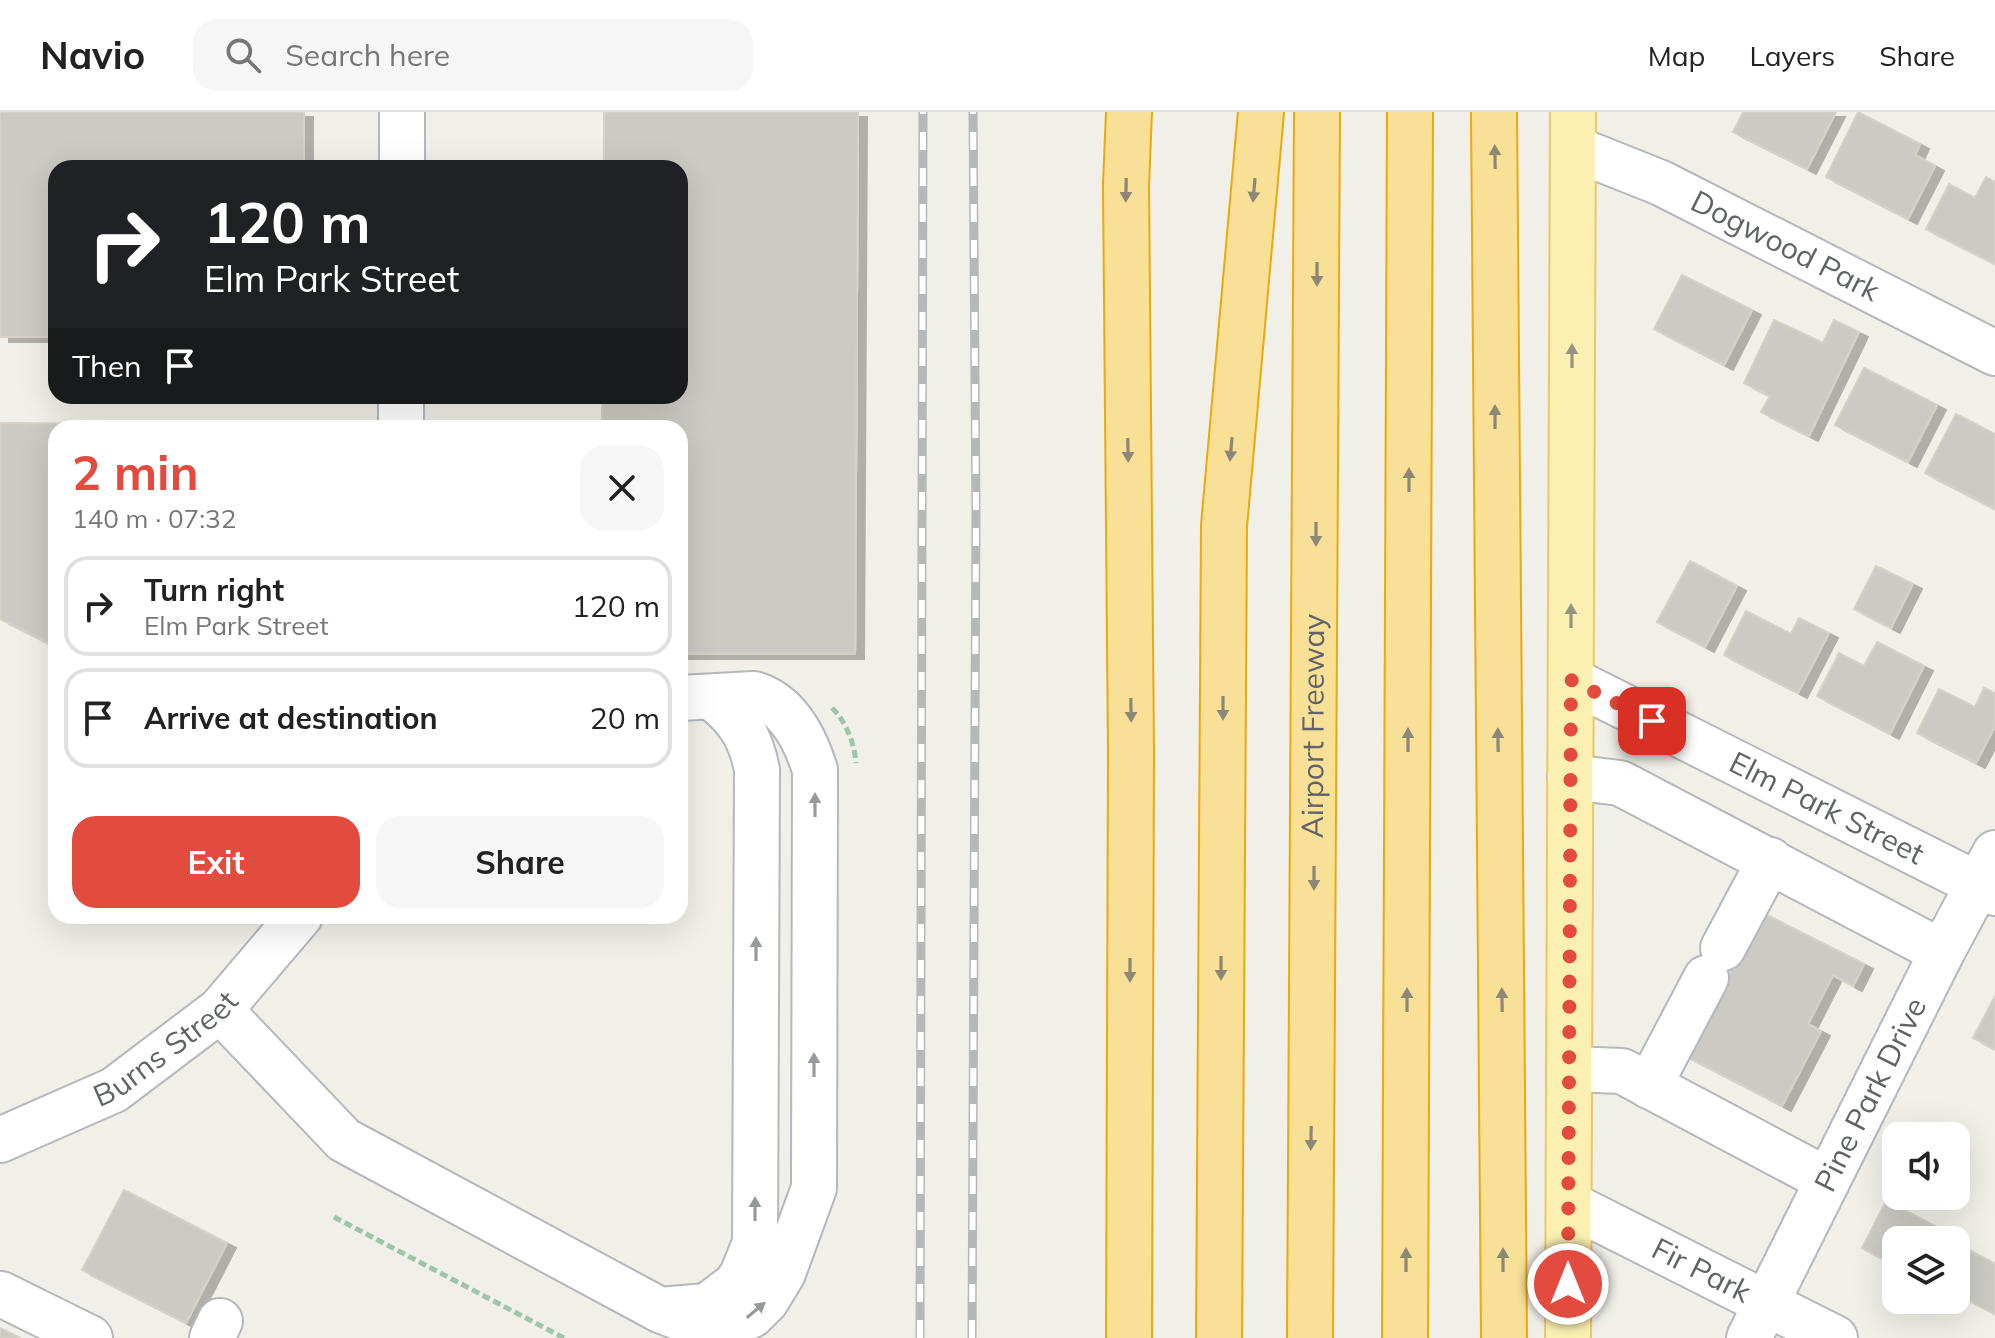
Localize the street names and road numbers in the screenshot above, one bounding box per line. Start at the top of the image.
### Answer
street label: Dogwood Park [1685,181,1887,309]
street label: Airport Freeway [1293,614,1332,838]
street label: Elm Park Street [1723,743,1931,872]
street label: Burns Street [87,983,246,1115]
street label: Pine Park Drive [1805,991,1934,1198]
street label: Fir Park [1646,1229,1758,1311]

